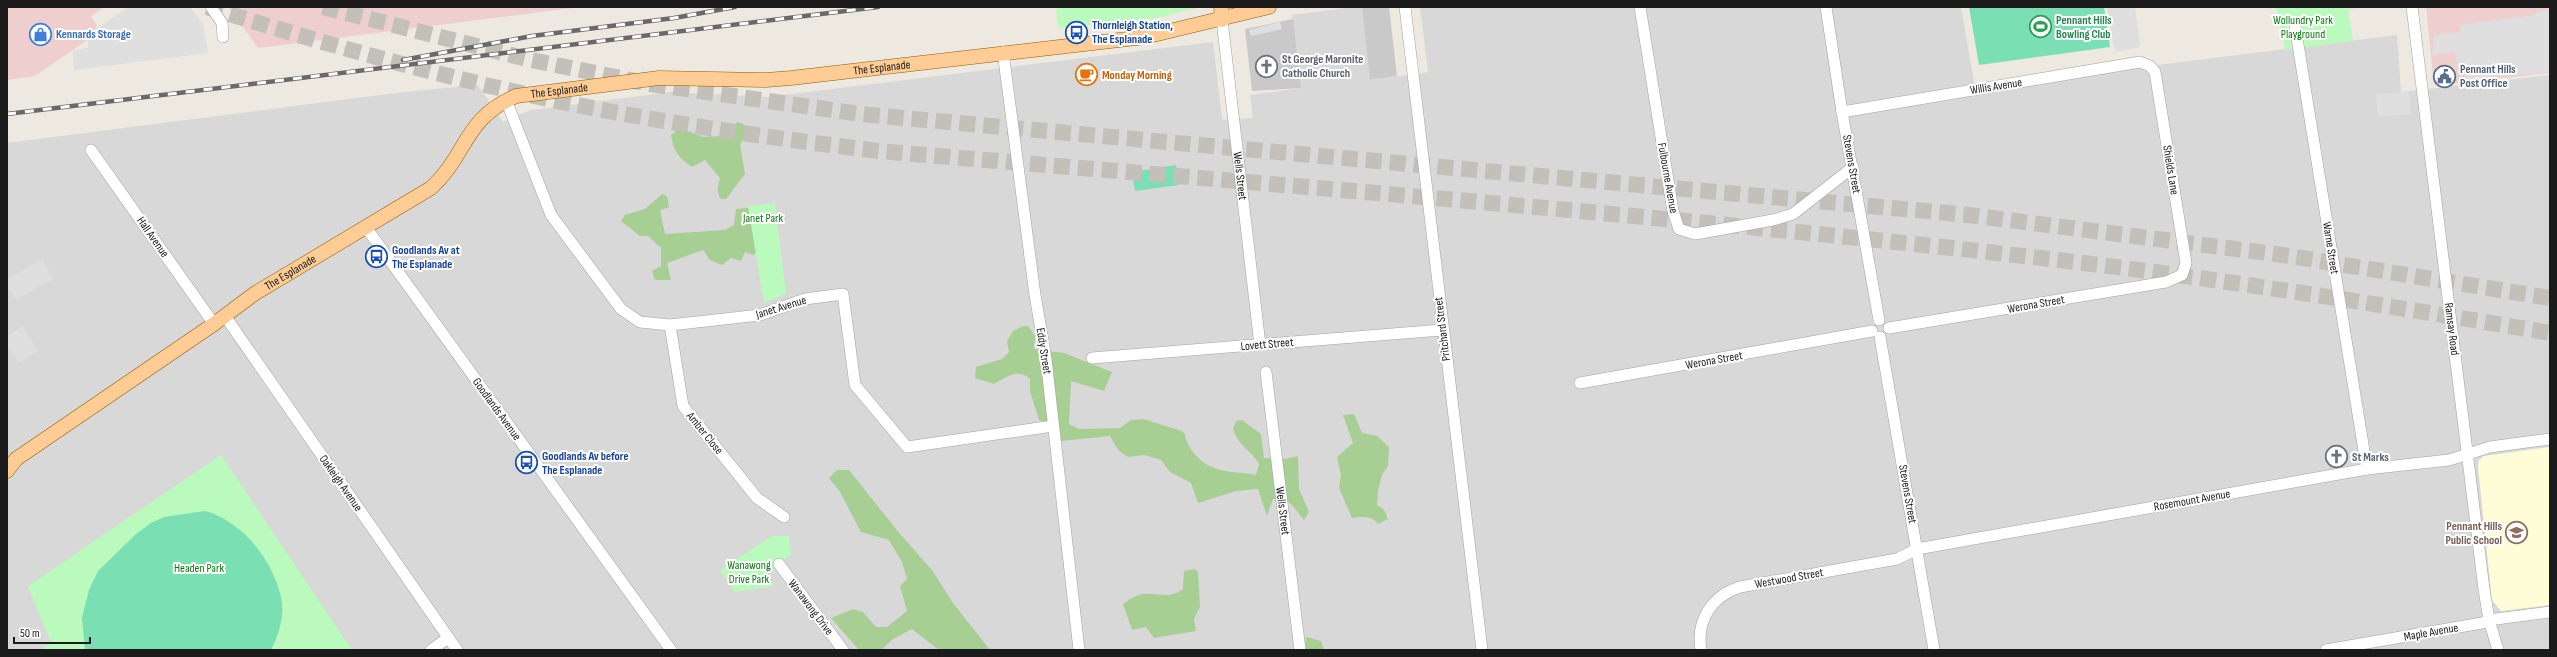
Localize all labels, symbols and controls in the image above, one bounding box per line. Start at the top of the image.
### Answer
place label: Pennant Hills Bowling Club [2056,13,2112,42]
park label: Wollundry Park Playground [2273,13,2333,42]
sports icon: Pennant Hills Bowling Club [2027,14,2053,40]
place label: Thornleigh Station, The Esplanade [1092,18,1173,47]
bus stop icon: Thornleigh Station, The Esplanade [1064,19,1090,45]
shop icon: Kennards Storage [28,21,54,47]
place label: Kennards Storage [56,27,131,42]
place label: St George Maronite Catholic Church [1282,52,1363,81]
church icon: St George Maronite Catholic Church [1254,53,1280,79]
street label: The Esplanade [852,57,911,79]
cafe icon: Monday Morning [1073,62,1099,88]
place label: Pennant Hills Post Office [2460,62,2516,91]
public building icon: Pennant Hills Post Office [2431,63,2457,89]
place label: Monday Morning [1102,68,1172,83]
street label: Willis Avenue [1969,75,2023,98]
street label: The Esplanade [530,80,589,102]
street label: Stevens Street [1839,133,1864,195]
street label: Fulbourne Avenue [1654,142,1681,215]
street label: Shields Lane [2159,144,2182,196]
street label: Wells Street [1229,151,1250,201]
park label: Janet Park [742,211,783,226]
street label: Hall Avenue [133,214,172,261]
street label: Warne Street [2319,221,2342,276]
place label: Goodlands Av at The Esplanade [392,243,460,272]
bus stop icon: Goodlands Av at The Esplanade [364,244,390,270]
street label: The Esplanade [262,251,319,294]
street label: Werona Street [2006,292,2066,317]
street label: Janet Avenue [753,293,808,323]
street label: Pritchard Street [1431,296,1454,362]
street label: Ramsay Road [2441,302,2462,356]
street label: Eddy Street [1032,327,1055,376]
street label: Lovett Street [1240,335,1294,354]
street label: Werona Street [1684,348,1744,373]
street label: Goodlands Avenue [469,375,524,444]
street label: Amber Close [682,408,726,458]
church icon: St Marks [2323,444,2349,470]
place label: Goodlands Av before The Esplanade [542,449,629,478]
bus stop icon: Goodlands Av before The Esplanade [514,450,540,476]
place label: St Marks [2352,450,2389,465]
street label: Oakleigh Avenue [316,452,366,515]
street label: Stevens Street [1895,463,1920,525]
street label: Wells Street [1272,486,1293,536]
street label: Rosemount Avenue [2153,486,2232,515]
place label: Pennant Hills Public School [2445,519,2502,548]
school or university icon: Pennant Hills Public School [2504,520,2530,546]
park label: Wanawong Drive Park [727,558,771,587]
park label: Headen Park [174,561,224,576]
street label: Westwood Street [1754,565,1825,592]
street label: Wanawong Drive [785,576,837,638]
scale bar [14,619,90,645]
street label: Maple Avenue [2403,620,2460,645]
text: 50 m [20,626,40,641]

